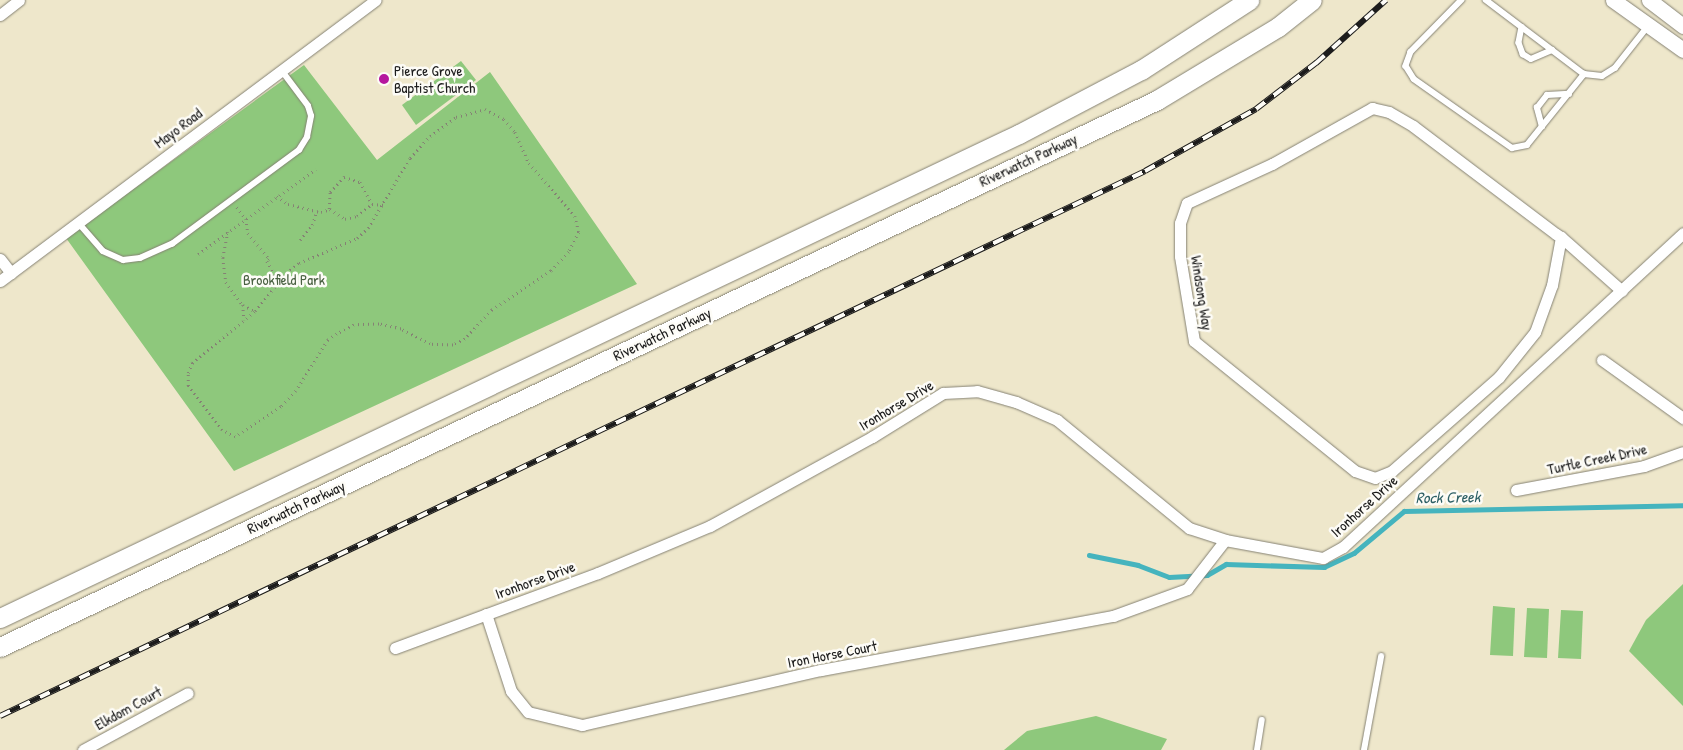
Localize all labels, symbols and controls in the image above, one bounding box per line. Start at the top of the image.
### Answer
place label: Pierce Grove Baptist Church [394,61,475,96]
marker: Pierce Grove Baptist Church [378,73,390,85]
street label: Mayo Road [151,104,205,152]
street label: Riverwatch Parkway [976,130,1080,190]
street label: Windsong Way [1187,254,1217,332]
park label: Brookfield Park [243,271,325,289]
street label: Riverwatch Parkway [610,304,714,364]
street label: Ironhorse Drive [856,376,936,434]
street label: Turtle Creek Drive [1546,440,1648,478]
street label: Ironhorse Drive [1327,471,1401,541]
street label: Riverwatch Parkway [244,477,348,537]
water label: Rock Creek [1416,487,1480,507]
street label: Ironhorse Drive [493,557,577,603]
street label: Iron Horse Court [786,637,878,671]
street label: Elkdom Court [91,682,165,734]

